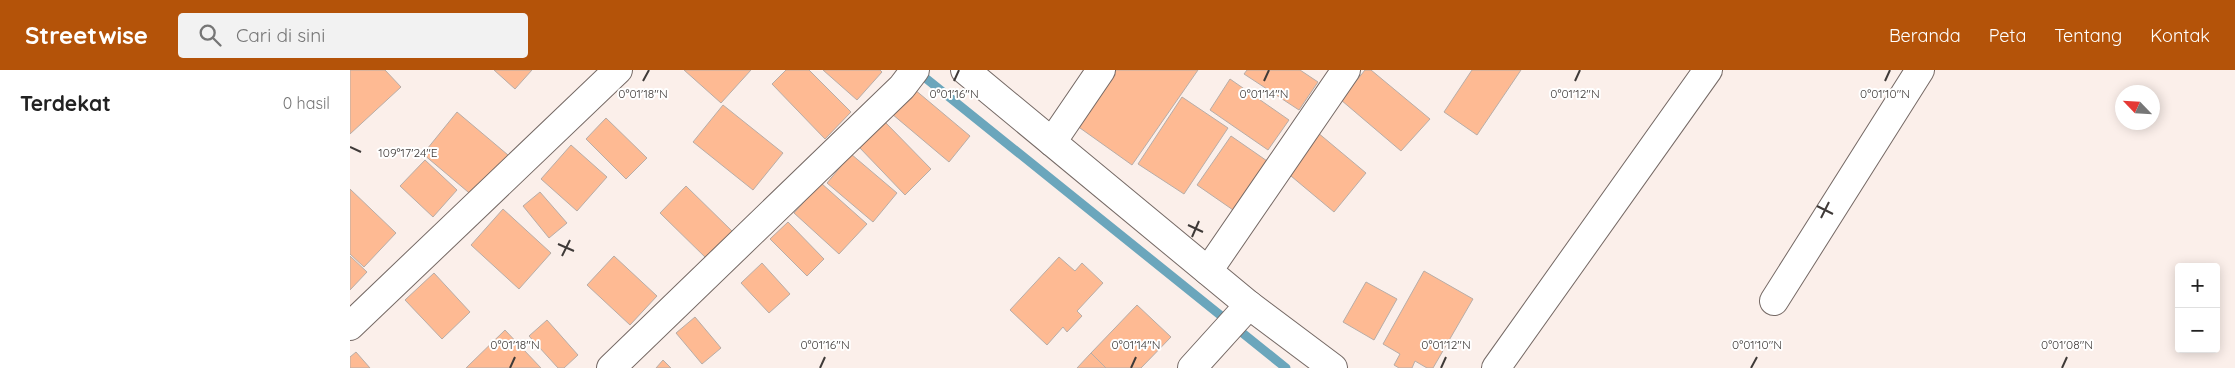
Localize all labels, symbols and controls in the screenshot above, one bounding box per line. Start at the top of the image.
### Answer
search box [178,13,528,58]
text: Streetwise [25,20,148,50]
icon: search [196,21,224,49]
text: Cari di sini [236,23,325,47]
text: Beranda [1889,24,1961,47]
text: Peta [1989,24,2026,47]
text: Tentang [2054,24,2122,47]
text: Kontak [2150,24,2210,47]
north arrow [2115,85,2160,130]
text: 0°01'18"N [618,86,668,101]
text: 0°01'16"N [929,86,979,101]
text: 0°01'14"N [1240,86,1288,101]
text: 0°01'12"N [1550,86,1600,101]
text: 0°01'10"N [1860,86,1910,101]
text: Terdekat [20,90,111,116]
text: 0 hasil [283,93,330,113]
text: 109°17'24"E [378,145,438,160]
map controls [2175,263,2220,353]
button: + [2175,263,2220,308]
button: − [2175,308,2220,353]
text: 0°01'18"N [490,337,540,352]
text: 0°01'16"N [800,337,850,352]
text: 0°01'14"N [1112,337,1160,352]
text: 0°01'12"N [1421,337,1471,352]
text: 0°01'10"N [1732,337,1782,352]
text: 0°01'08"N [2041,337,2093,352]

